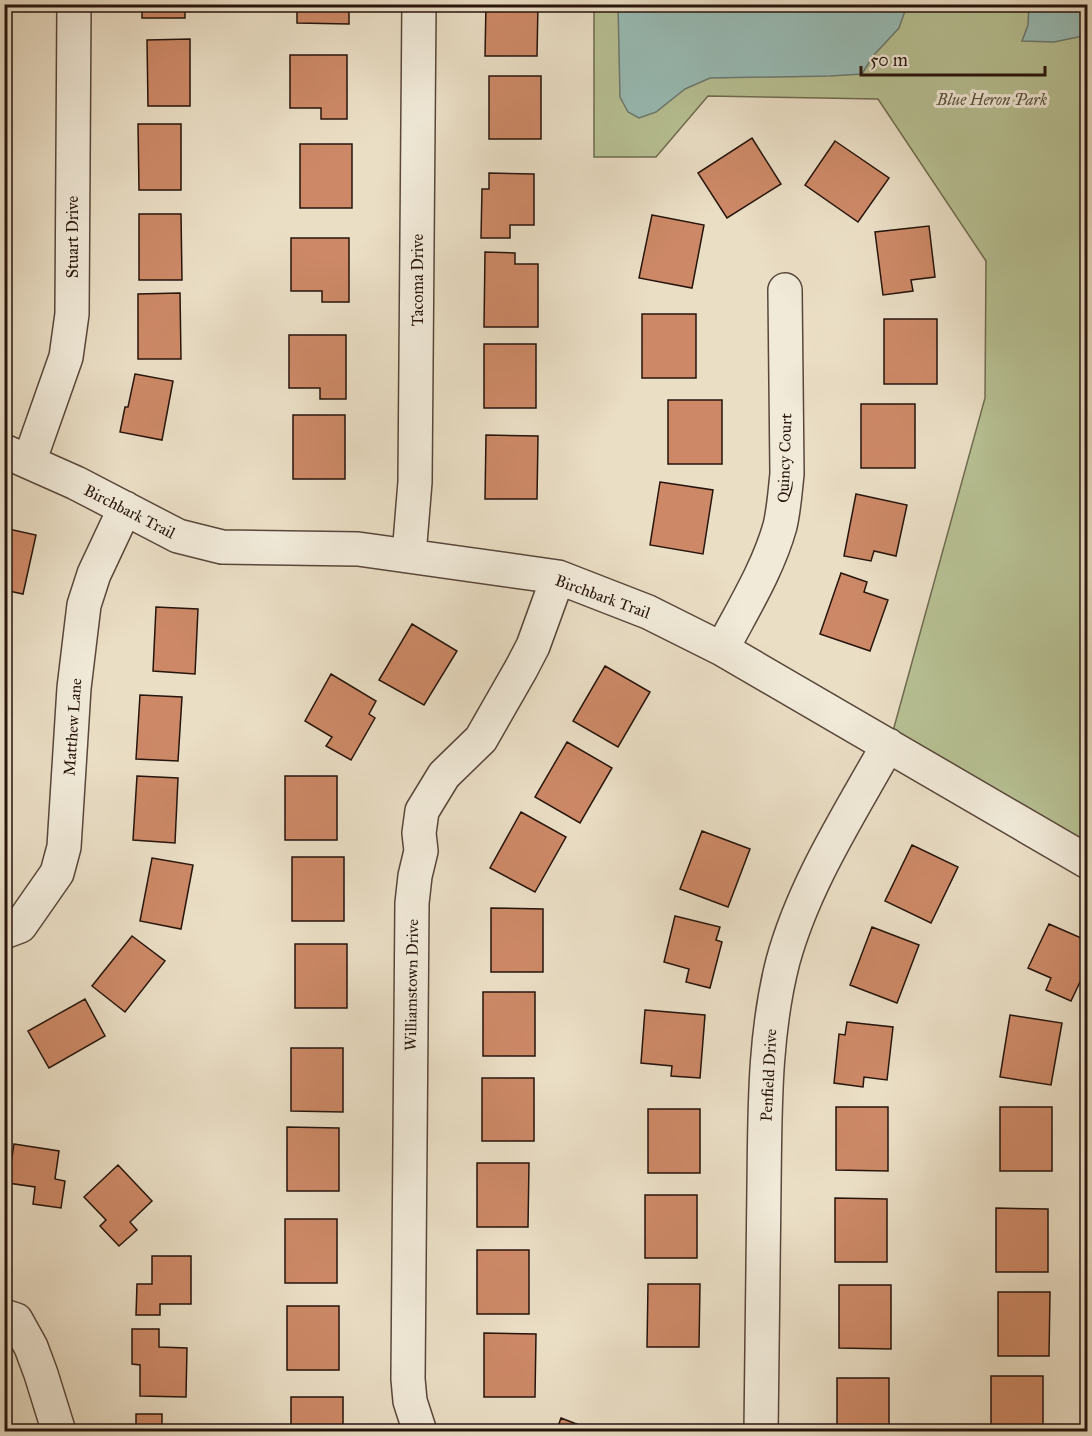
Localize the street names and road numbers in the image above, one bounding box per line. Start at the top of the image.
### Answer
street label: Stuart Drive [63,196,82,278]
street label: Tacoma Drive [408,234,427,326]
street label: Quincy Court [773,412,796,503]
street label: Birchbark Trail [81,480,179,543]
street label: Birchbark Trail [553,570,654,623]
street label: Matthew Lane [60,677,85,777]
street label: Williamstown Drive [401,919,422,1051]
street label: Penfield Drive [757,1028,780,1122]

